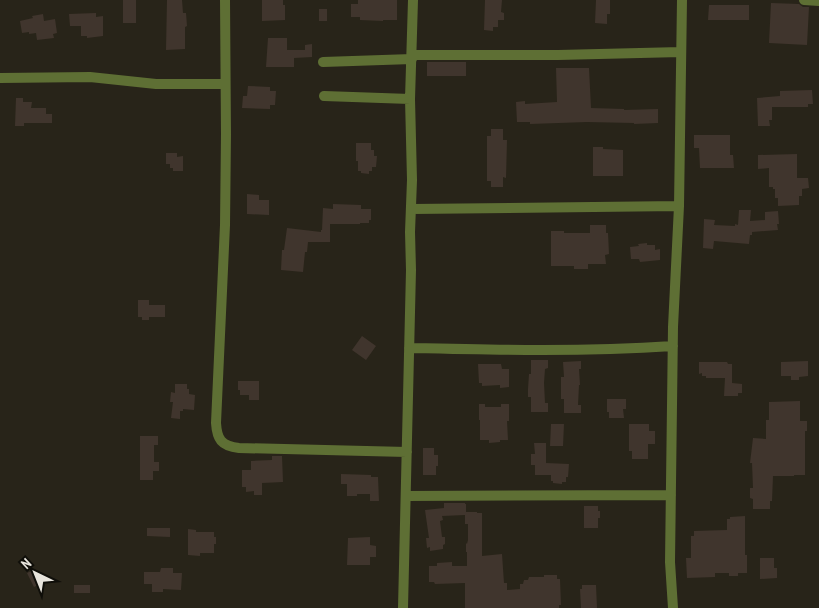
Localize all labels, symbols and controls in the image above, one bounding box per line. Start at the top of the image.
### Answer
north arrow [10,548,60,598]
text: N [17,554,35,573]

